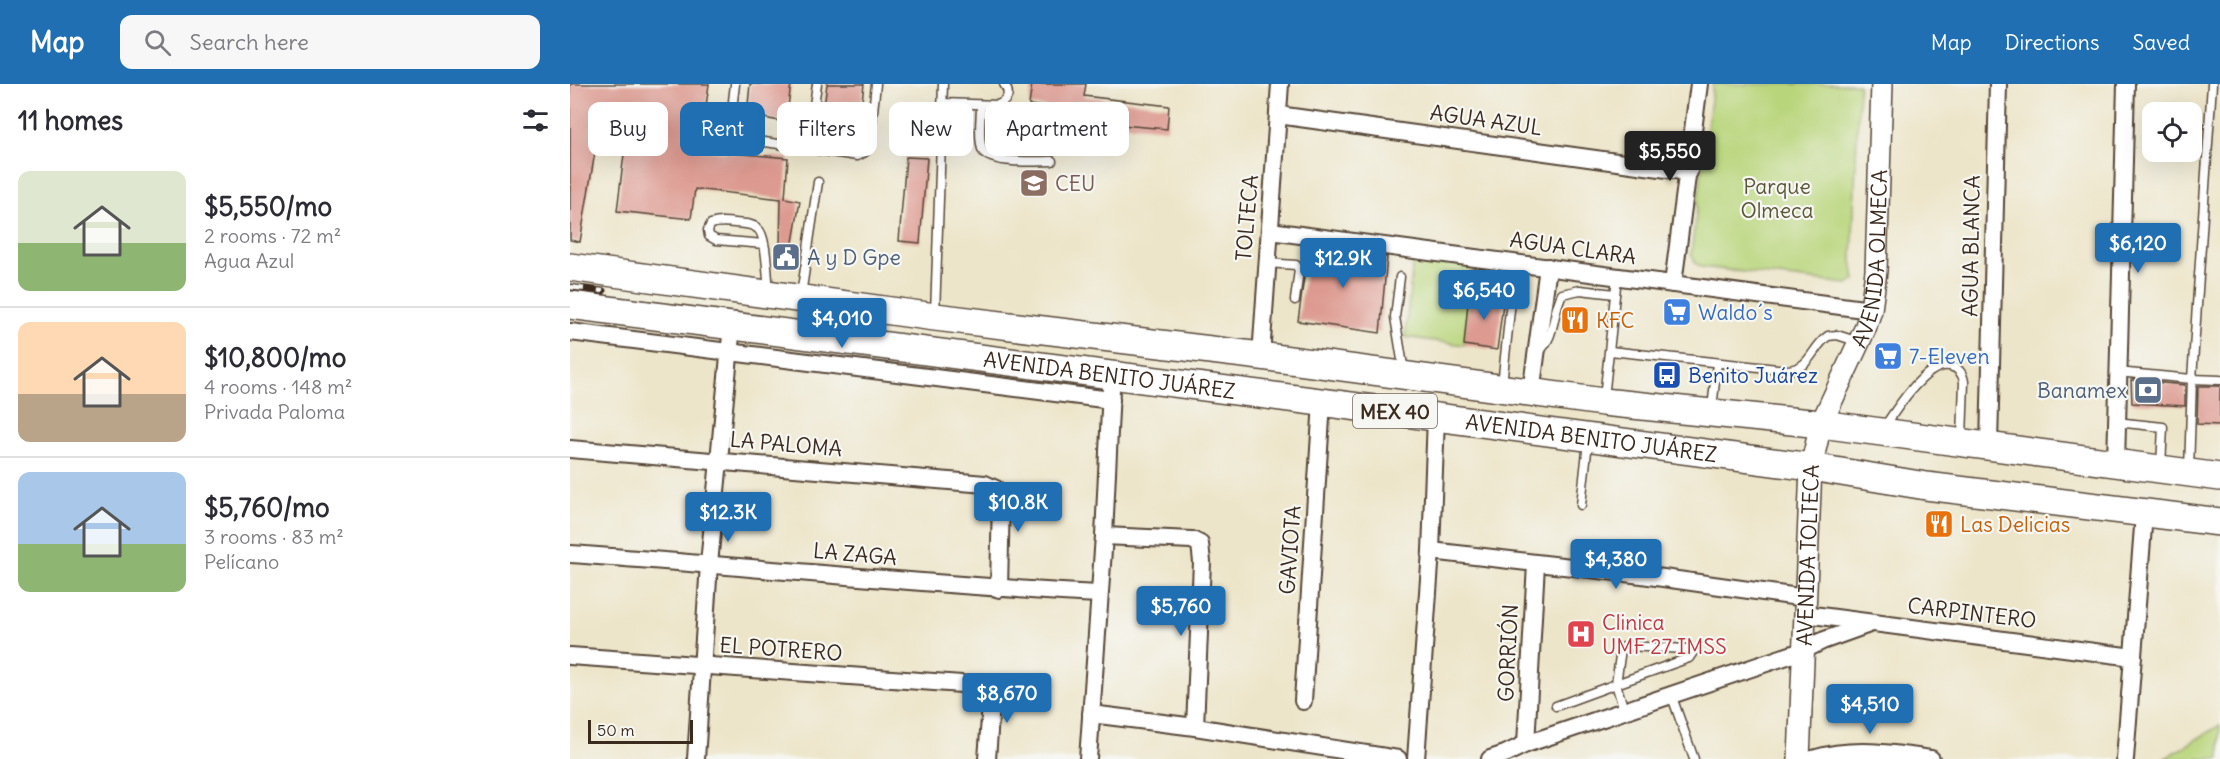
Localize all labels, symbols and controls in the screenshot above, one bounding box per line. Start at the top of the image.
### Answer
search box [120,15,540,69]
text: Map [30,24,84,60]
icon: search [141,26,174,59]
text: Search here [189,28,309,56]
text: Map [1931,29,1972,56]
text: Directions [2005,29,2099,56]
text: Saved [2132,29,2190,56]
street label: AGUA AZUL [1428,99,1544,141]
chip: Buy [588,102,668,156]
chip: Rent [680,102,765,156]
chip: Filters [777,102,877,156]
chip: New [889,102,973,156]
chip: Apartment [985,102,1129,156]
map controls [2142,102,2202,162]
button: locate [2142,102,2202,162]
text: 11 homes [18,104,123,137]
icon: filters [519,104,552,137]
pin: $5,550 [1621,131,1719,182]
text: $5,550 [1639,138,1701,163]
school or university icon: CEU [1018,167,1050,199]
street label: AVENIDA OLMECA [1845,169,1893,352]
place label: CEU [1055,170,1095,197]
park label: Parque Olmeca [1740,173,1814,224]
street label: TOLTECA [1230,174,1264,262]
street label: AGUA BLANCA [1956,175,1986,317]
text: $5,550/mo [204,190,332,223]
icon: home [66,195,138,267]
text: 2 rooms · 72 m² [204,223,341,248]
pin: $6,120 [2089,223,2187,274]
street label: AGUA CLARA [1508,226,1638,270]
text: $6,120 [2109,230,2167,255]
pin: $12.9K [1294,238,1392,289]
public building icon: A y D Gpe [770,241,802,273]
place label: A y D Gpe [807,244,901,271]
text: $12.9K [1314,245,1372,270]
text: Agua Azul [204,248,294,273]
pin: $6,540 [1435,270,1533,321]
text: $6,540 [1452,277,1516,302]
supermarket icon: Waldo´s [1661,296,1693,328]
pin: $4,010 [793,298,891,349]
place label: Waldo´s [1698,299,1773,326]
restaurant icon: KFC [1559,304,1591,336]
text: $4,010 [811,305,873,330]
place label: KFC [1596,307,1635,334]
supermarket icon: 7-Eleven [1872,340,1904,372]
text: $10,800/mo [204,341,346,374]
place label: 7-Eleven [1909,343,1990,370]
street label: AVENIDA BENITO JUÁREZ [982,345,1237,404]
icon: home [66,346,138,418]
bus stop icon: Benito Juárez [1651,359,1683,391]
place label: Benito Juárez [1688,362,1818,389]
text: 4 rooms · 148 m² [204,374,352,399]
bank icon: Banamex [2132,374,2164,406]
place label: Banamex [2037,377,2127,404]
road number: MEX 40 [1353,394,1437,428]
text: Privada Paloma [204,399,345,424]
street label: AVENIDA BENITO JUÁREZ [1464,408,1719,468]
street label: LA PALOMA [729,426,843,462]
street label: AVENIDA TOLTECA [1790,464,1825,647]
pin: $10.8K [969,482,1067,533]
text: $10.8K [988,489,1048,514]
text: $5,760/mo [204,491,330,524]
pin: $12.3K [679,492,777,543]
icon: home [66,496,138,568]
text: $12.3K [699,499,757,524]
street label: GAVIOTA [1273,505,1307,595]
restaurant icon: Las Delicias [1923,508,1955,540]
place label: Las Delicias [1960,511,2070,538]
text: 3 rooms · 83 m² [204,524,344,549]
street label: LA ZAGA [812,537,898,571]
pin: $4,380 [1567,539,1665,590]
text: $4,380 [1585,546,1647,571]
text: Pelícano [204,549,279,574]
pin: $5,760 [1132,586,1230,637]
street label: CARPINTERO [1906,592,2038,634]
text: $5,760 [1150,593,1212,618]
street label: GORRIÓN [1492,604,1524,702]
place label: Clinica UMF 27 IMSS [1602,609,1727,660]
hospital icon: Clinica UMF 27 IMSS [1565,618,1597,650]
street label: EL POTRERO [719,631,843,667]
pin: $8,670 [958,673,1056,724]
text: $8,670 [976,680,1038,705]
pin: $4,510 [1821,684,1919,735]
text: $4,510 [1840,691,1900,716]
scale bar [588,717,693,744]
text: 50 m [597,720,635,740]

